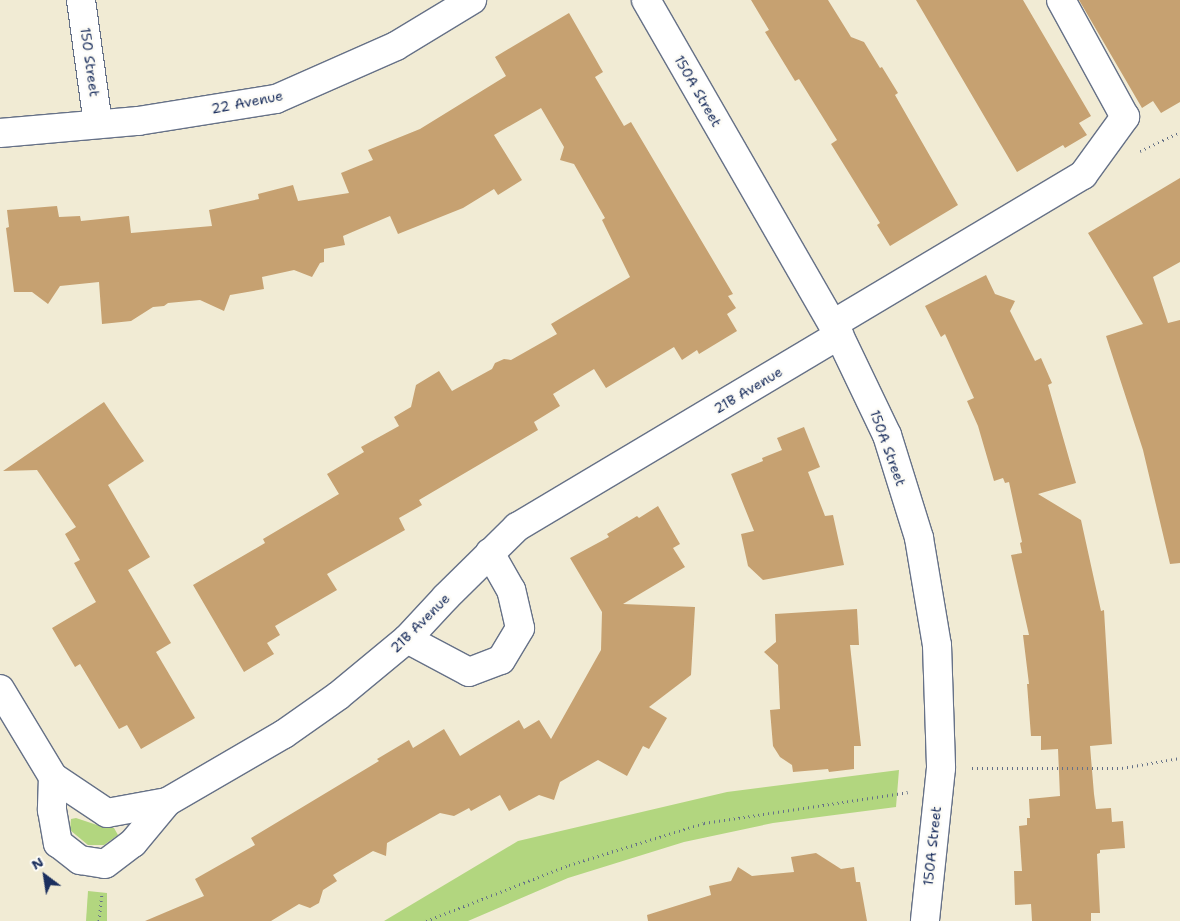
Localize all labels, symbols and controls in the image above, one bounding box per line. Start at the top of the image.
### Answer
street label: 150 Street [77,26,103,98]
street label: 150A Street [671,52,725,130]
street label: 22 Avenue [210,87,284,117]
street label: 21B Avenue [711,363,785,417]
street label: 150A Street [866,408,910,488]
street label: 21B Avenue [387,590,453,656]
street label: 150A Street [919,805,945,887]
north arrow [20,851,70,901]
text: N [28,853,47,874]

